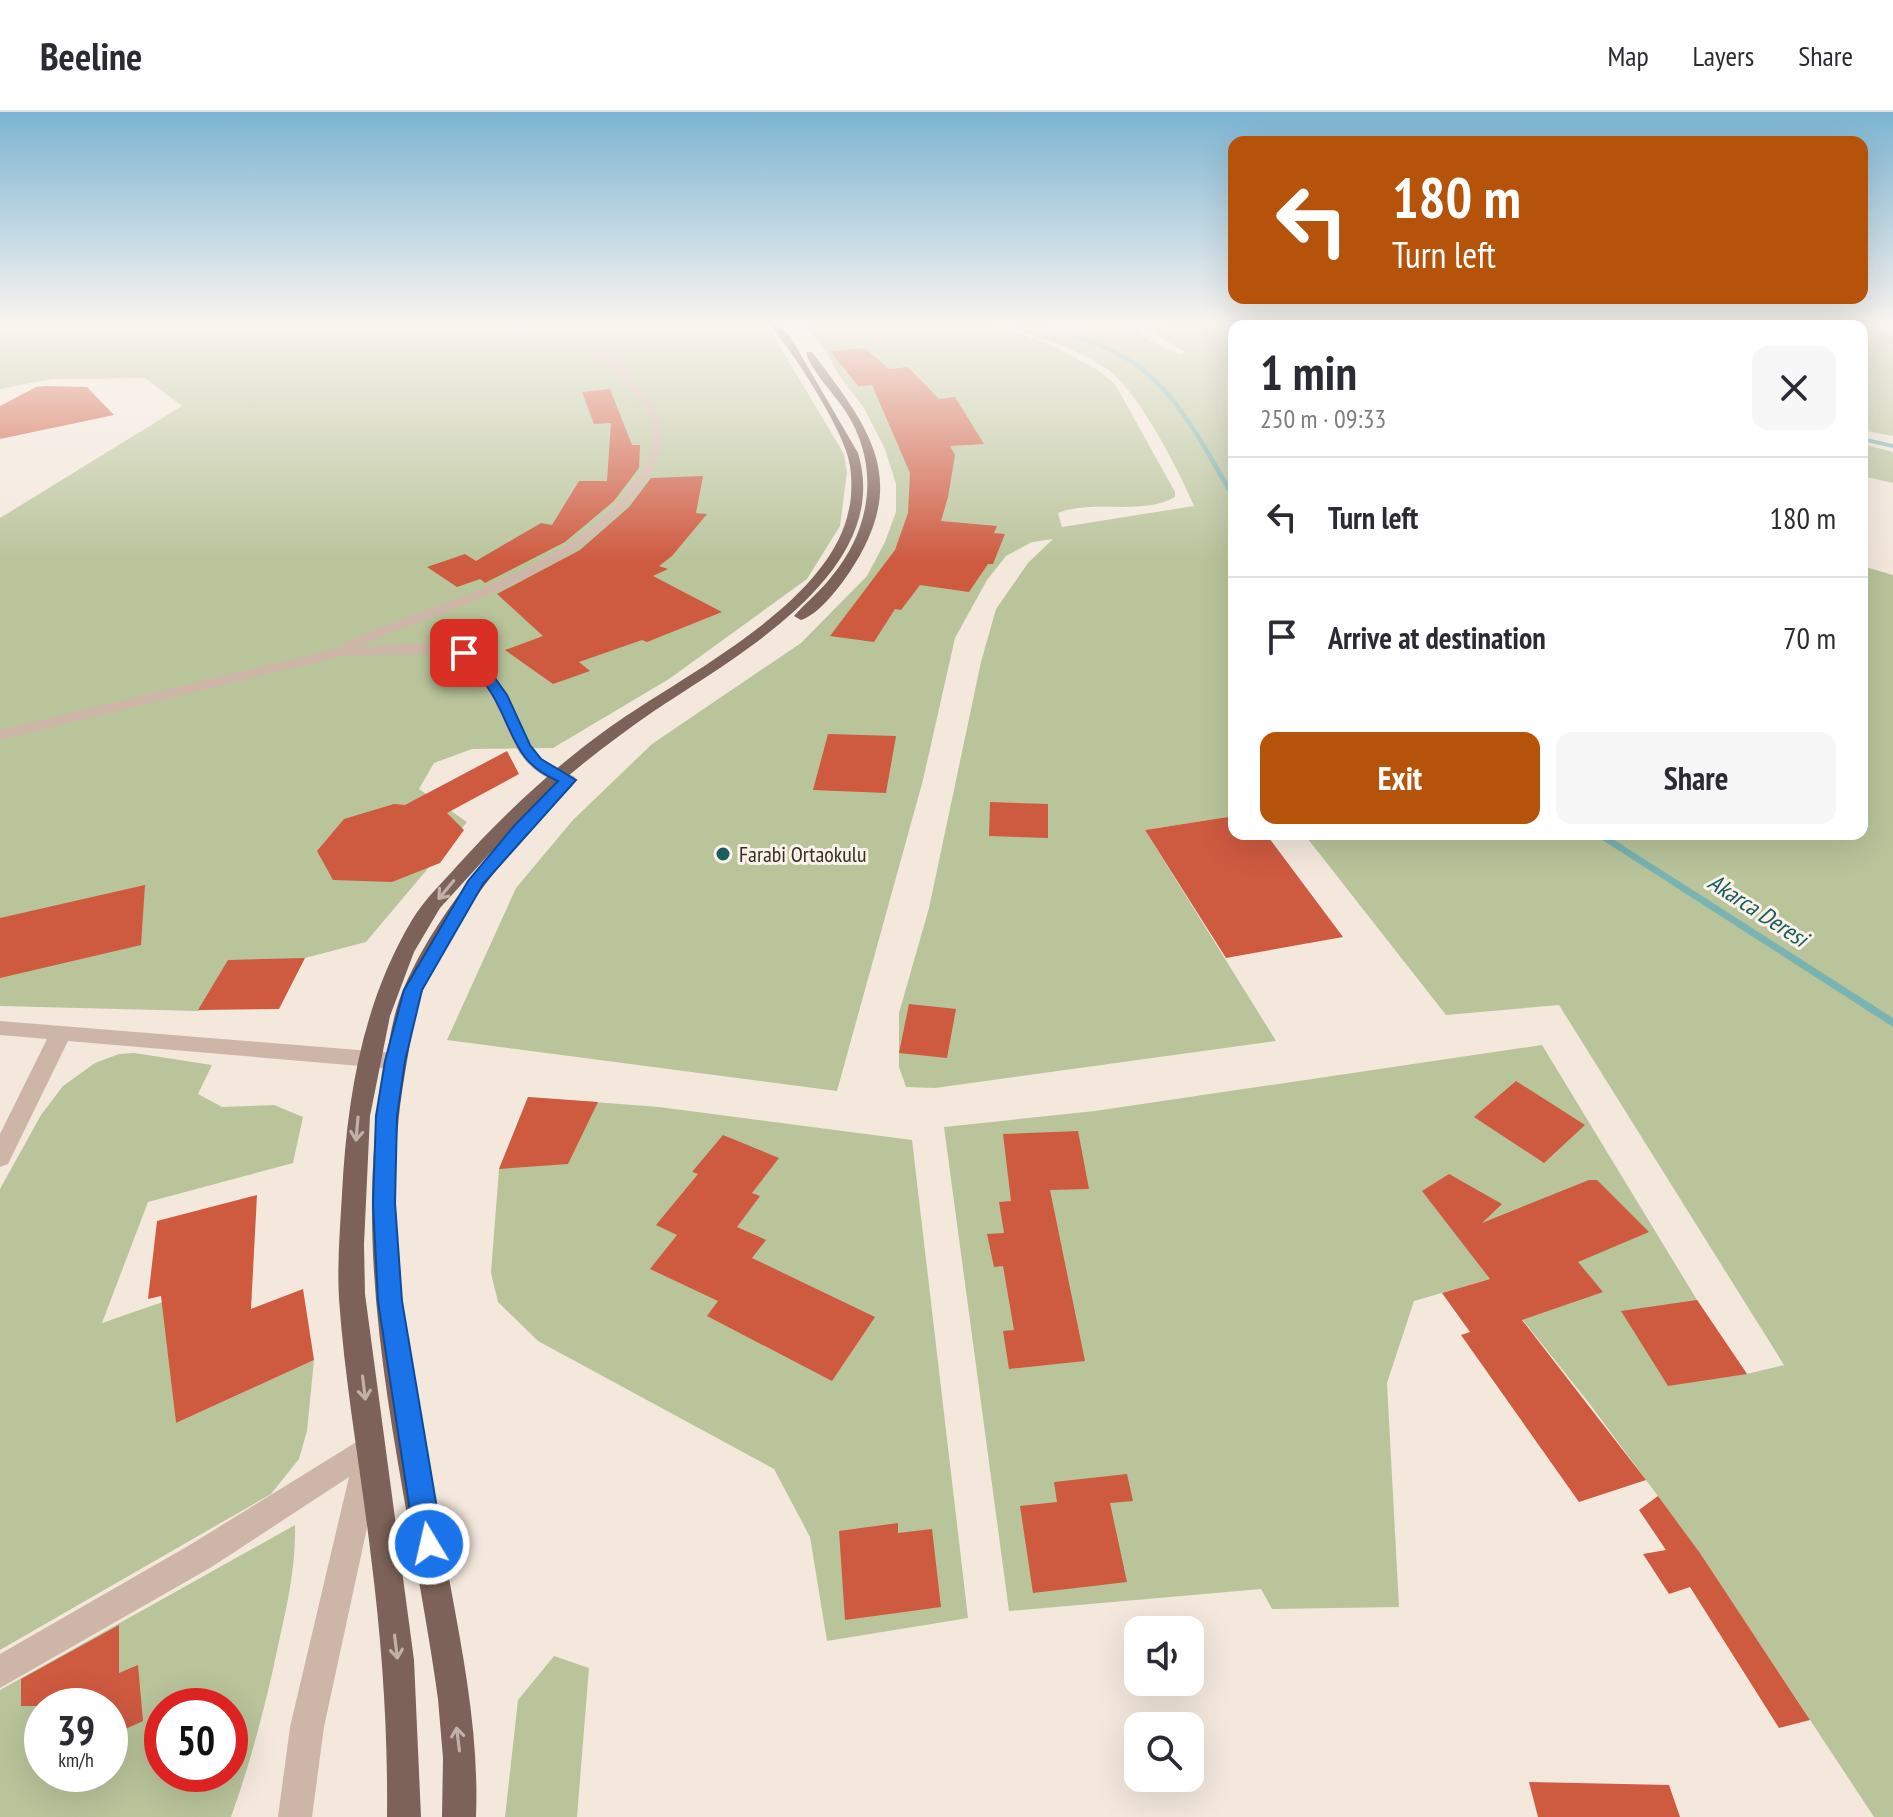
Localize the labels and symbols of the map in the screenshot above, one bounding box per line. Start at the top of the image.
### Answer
pin [430,619,498,687]
place label: Farabi Ortaokulu [739,840,866,868]
marker: Farabi Ortaokulu [714,845,732,863]
water label: Akarca Deresi [1702,866,1816,955]
one-way arrow [437,879,455,900]
one-way arrow [349,1115,364,1142]
one-way arrow [357,1375,372,1401]
position arrow [387,1502,471,1586]
one-way arrow [388,1633,403,1659]
speed limit sign: 50 [144,1688,248,1792]
one-way arrow [451,1726,466,1753]

